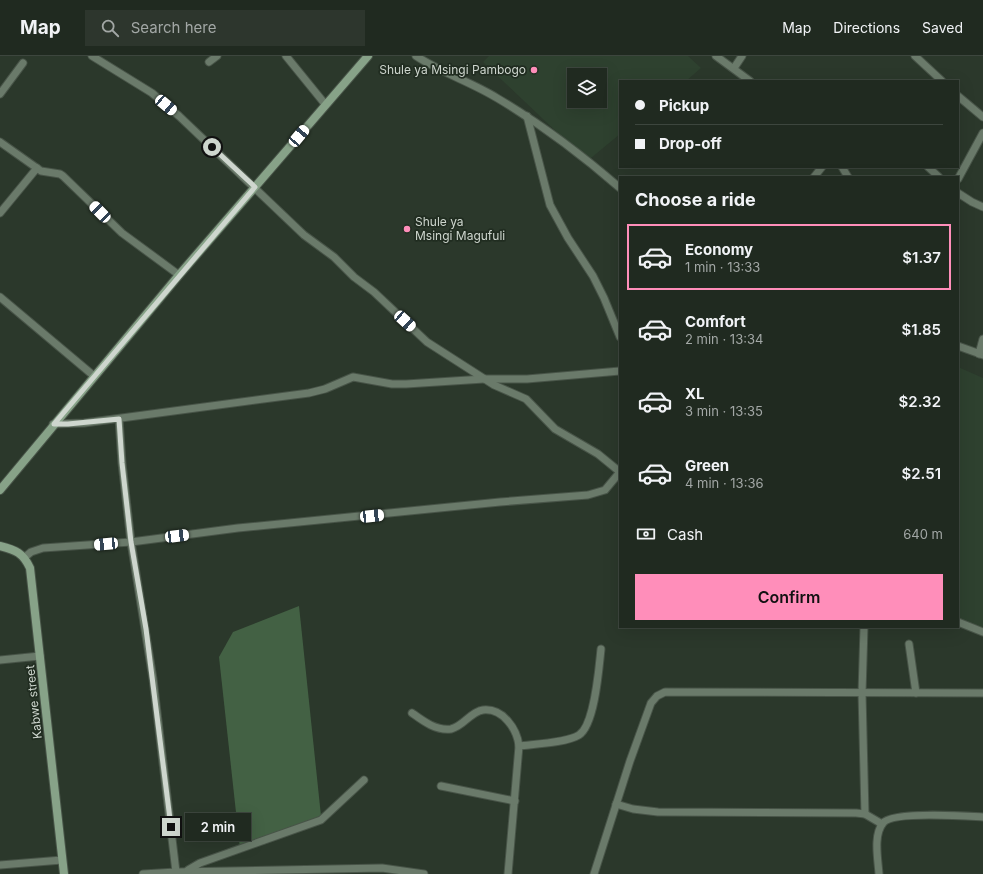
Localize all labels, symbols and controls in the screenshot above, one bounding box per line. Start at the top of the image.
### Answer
search box [85,10,365,46]
text: Map [20,16,61,39]
icon: search [99,17,121,39]
text: Search here [131,18,216,37]
text: Map [782,19,811,36]
text: Directions [833,19,900,36]
text: Saved [922,19,963,36]
place label: Shule ya Msingi Pambogo [379,62,526,77]
marker: Shule ya Msingi Pambogo [529,65,539,75]
map controls [567,68,607,108]
button: layers [567,68,607,108]
car [153,93,179,117]
text: Pickup [659,96,709,115]
car [287,123,311,149]
text: Drop-off [659,134,722,153]
route start [203,138,221,156]
text: Choose a ride [635,189,756,210]
car [87,199,113,225]
place label: Shule ya Msingi Magufuli [415,214,505,243]
marker: Shule ya Msingi Magufuli [402,224,412,234]
icon: car [637,239,673,275]
text: Economy [685,240,753,259]
text: $1.37 [902,248,941,267]
text: 1 min · 13:33 [685,259,760,275]
car [392,309,418,333]
icon: car [637,311,673,347]
text: Comfort [685,312,746,331]
text: $1.85 [901,320,941,339]
text: 2 min · 13:34 [685,331,763,347]
icon: car [637,383,673,419]
text: XL [685,384,705,403]
text: $2.32 [899,392,941,411]
text: 3 min · 13:35 [685,403,763,419]
icon: car [637,455,673,491]
text: Green [685,456,729,475]
text: $2.51 [901,464,941,483]
text: 4 min · 13:36 [685,475,763,491]
car [359,509,385,523]
icon: cash [635,523,657,545]
text: Cash [667,525,703,544]
text: 640 m [903,526,943,542]
car [164,529,190,543]
car [94,537,118,551]
button: Confirm [635,574,943,620]
street label: Kabwe street [22,664,45,740]
callout: 2 min [185,813,251,841]
route end [162,818,180,836]
text: 2 min [201,819,235,835]

